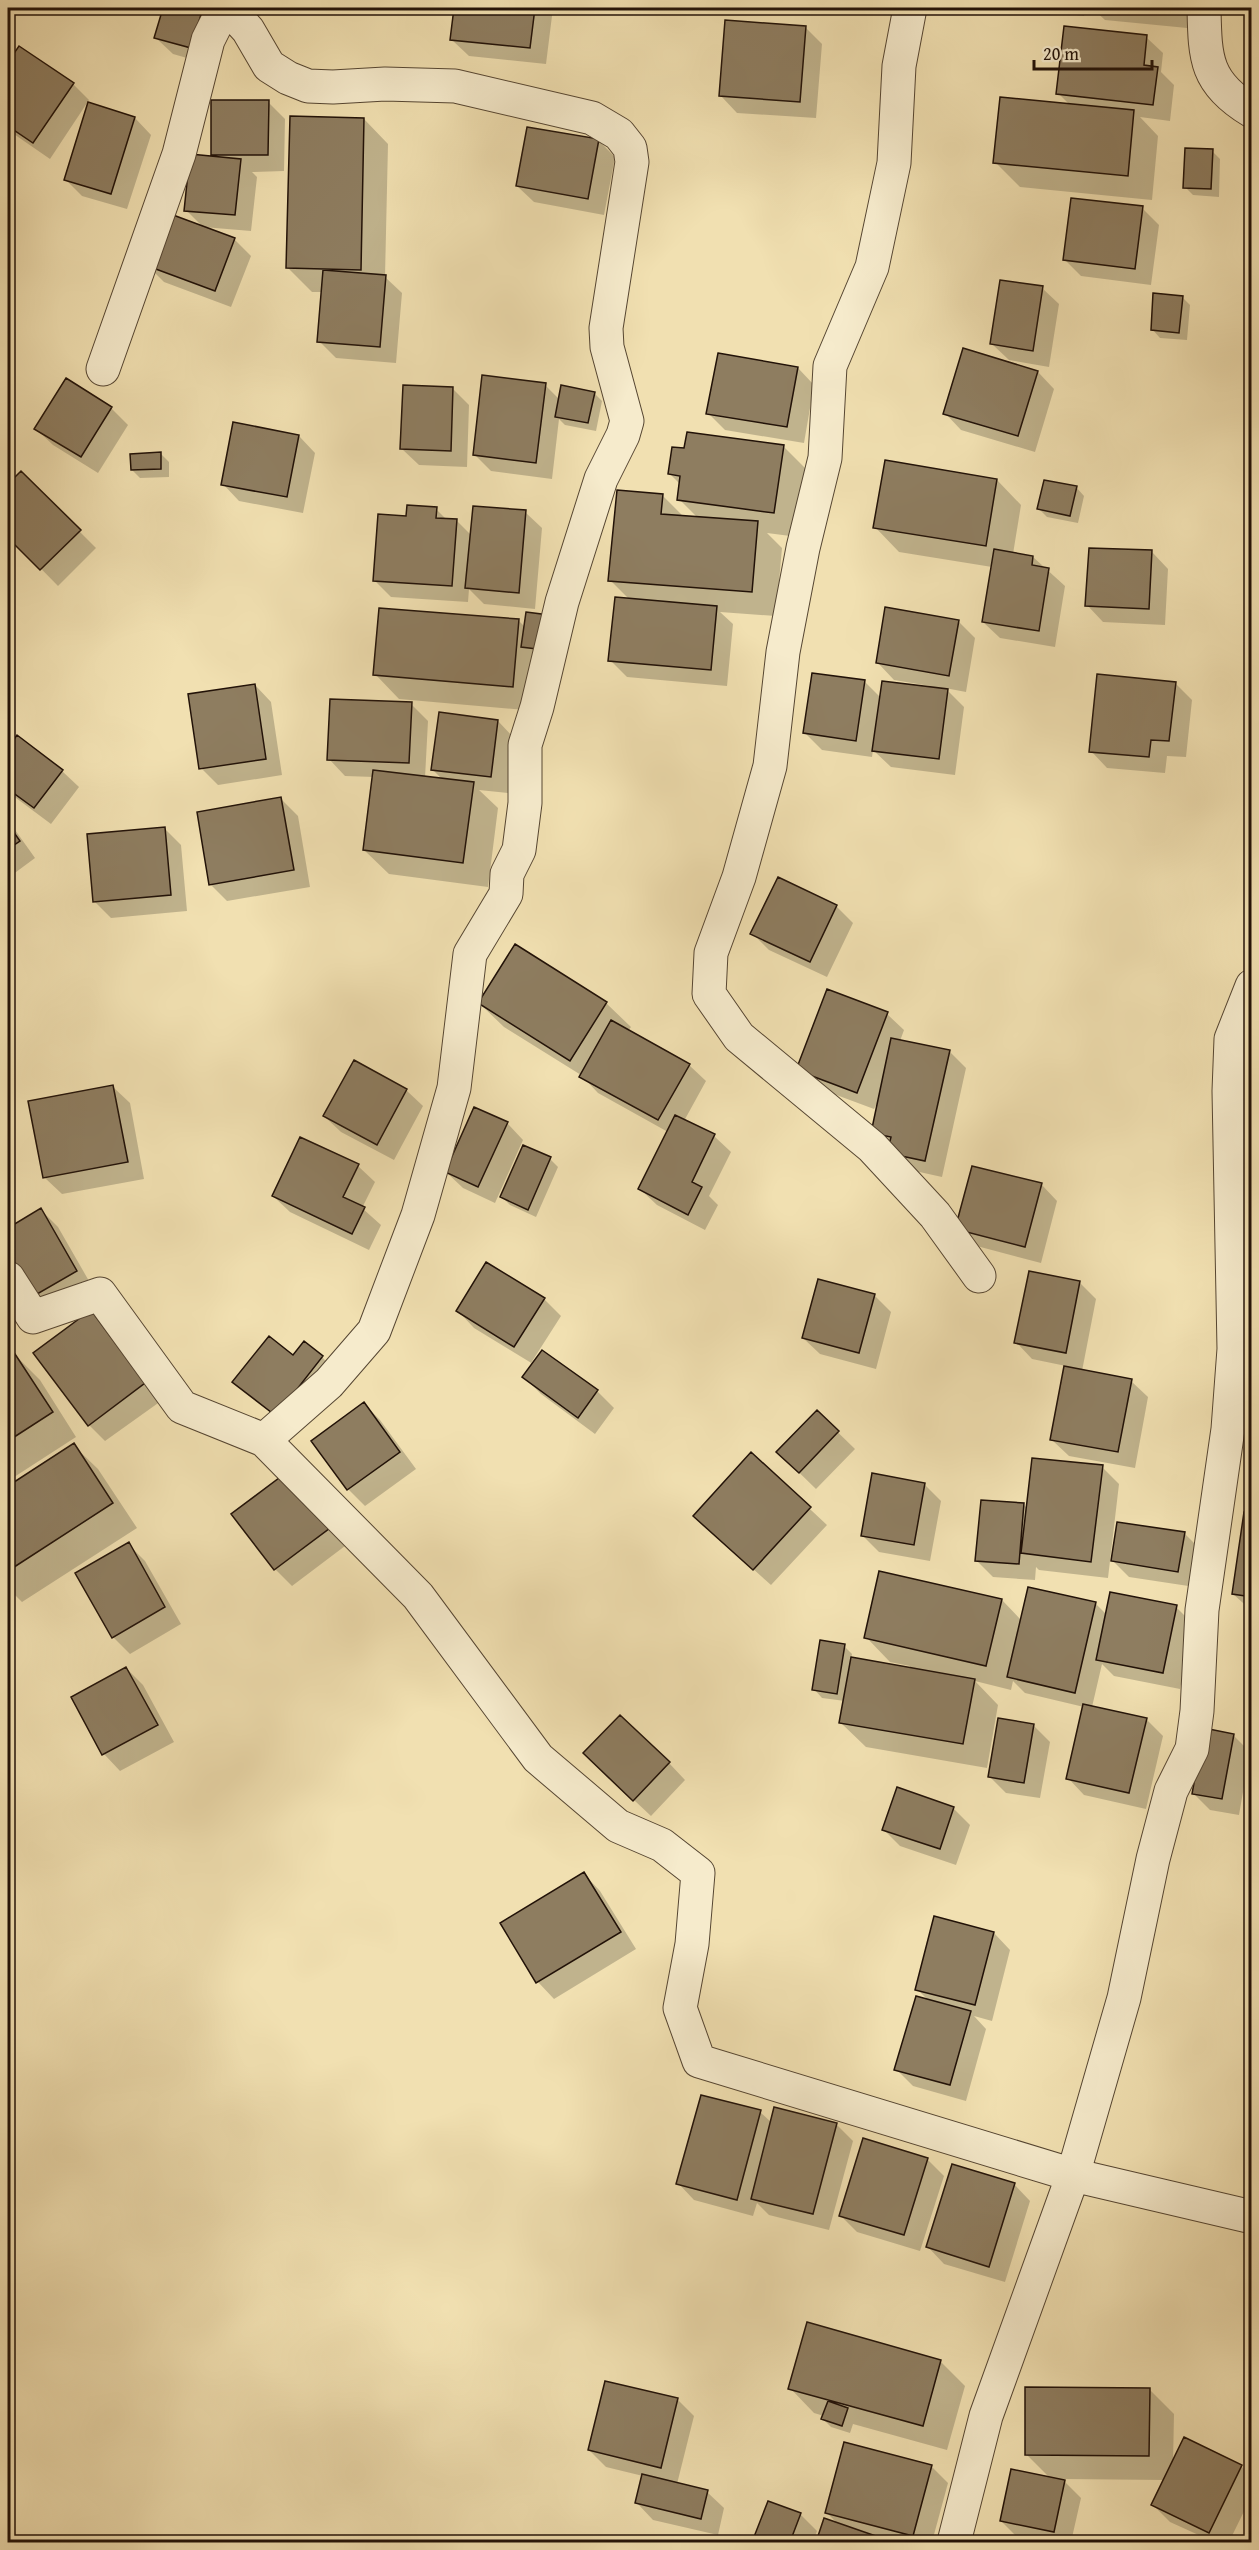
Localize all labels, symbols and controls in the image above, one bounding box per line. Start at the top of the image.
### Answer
scale bar [1034,33,1152,71]
text: 20 m [1043,40,1079,67]

